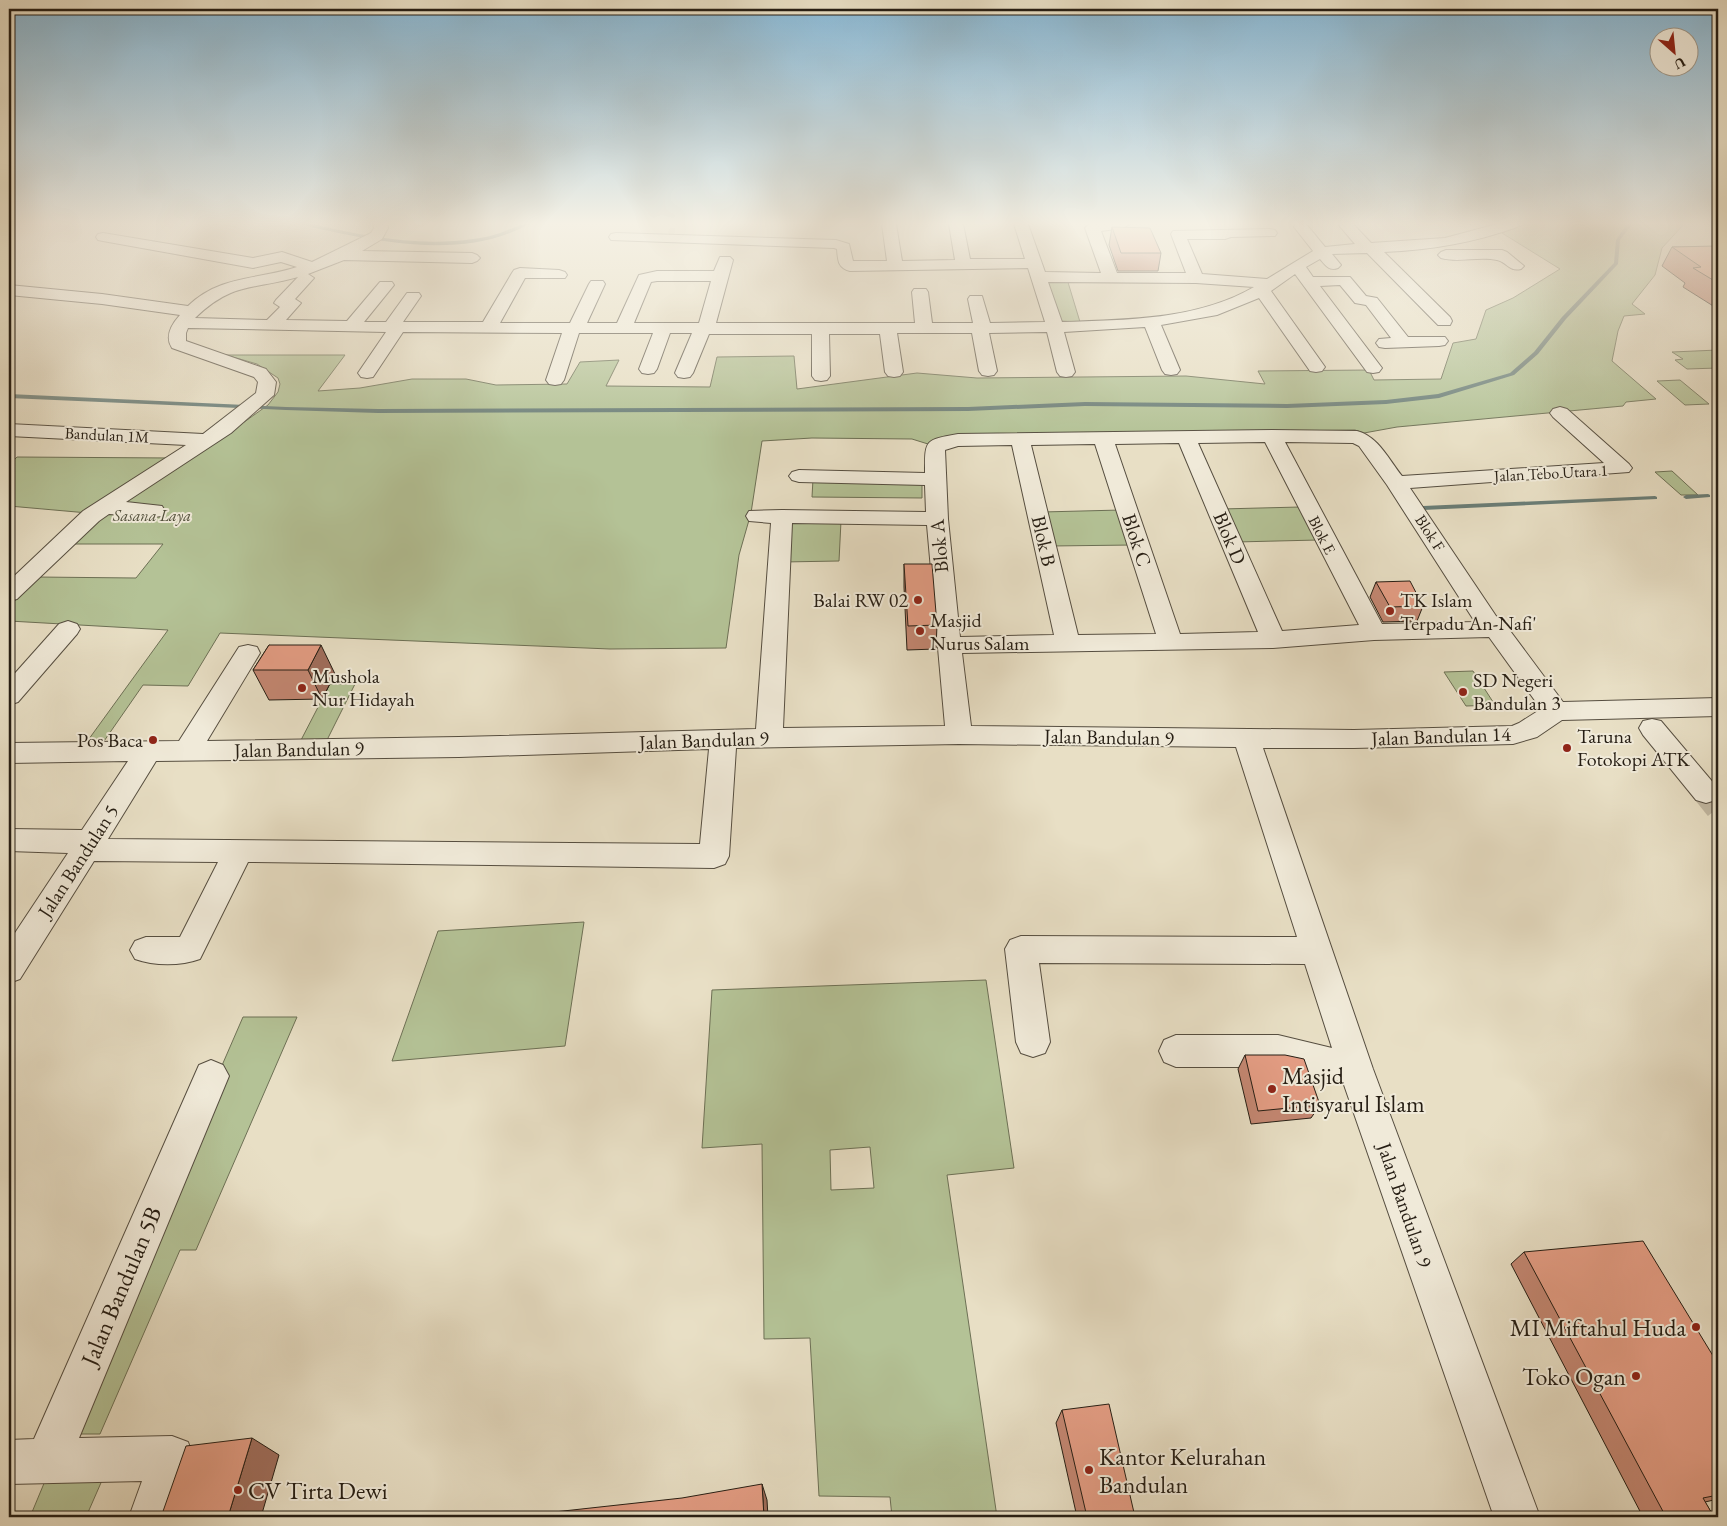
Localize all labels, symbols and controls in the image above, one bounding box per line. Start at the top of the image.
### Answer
north arrow [1650,28,1700,78]
text: U [1671,53,1689,74]
street label: Bandulan 1M [64,422,150,448]
street label: Jalan Tebo Utara 1 [1491,460,1609,487]
park label: Sasana Laya [112,505,191,526]
street label: Blok D [1207,508,1253,568]
street label: Blok C [1116,510,1158,570]
street label: Blok F [1410,511,1450,555]
street label: Blok E [1303,512,1341,558]
street label: Blok B [1026,513,1062,569]
street label: Blok A [924,518,954,574]
place label: Balai RW 02 [813,587,908,613]
place label: TK Islam Terpadu An-Nafi' [1400,587,1536,636]
marker: Balai RW 02 [912,594,924,606]
marker: TK Islam Terpadu An-Nafi' [1384,605,1396,617]
place label: Masjid Nurus Salam [930,607,1030,656]
marker: Masjid Nurus Salam [914,625,926,637]
place label: Mushola Nur Hidayah [312,663,415,712]
place label: SD Negeri Bandulan 3 [1473,667,1561,716]
marker: Mushola Nur Hidayah [296,682,308,694]
marker: SD Negeri Bandulan 3 [1457,686,1469,698]
street label: Jalan Bandulan 14 [1369,721,1512,751]
street label: Jalan Bandulan 9 [1042,723,1175,751]
place label: Taruna Fotokopi ATK [1577,723,1690,772]
street label: Jalan Bandulan 9 [637,725,770,755]
place label: Pos Baca [77,727,143,753]
marker: Pos Baca [147,734,159,746]
street label: Jalan Bandulan 9 [232,735,365,763]
marker: Taruna Fotokopi ATK [1561,742,1573,754]
street label: Jalan Bandulan 5 [31,799,124,924]
place label: Masjid Intisyarul Islam [1282,1060,1425,1119]
marker: Masjid Intisyarul Islam [1266,1083,1278,1095]
street label: Jalan Bandulan 9 [1371,1137,1439,1271]
street label: Jalan Bandulan 5B [73,1202,168,1372]
place label: MI Miftahul Huda [1510,1312,1686,1343]
marker: MI Miftahul Huda [1690,1321,1702,1333]
place label: Toko Ogan [1522,1361,1626,1392]
marker: Toko Ogan [1630,1370,1642,1382]
place label: Kantor Kelurahan Bandulan [1099,1441,1266,1500]
marker: Kantor Kelurahan Bandulan [1083,1464,1095,1476]
place label: CV Tirta Dewi [248,1475,388,1506]
marker: CV Tirta Dewi [232,1484,244,1496]

